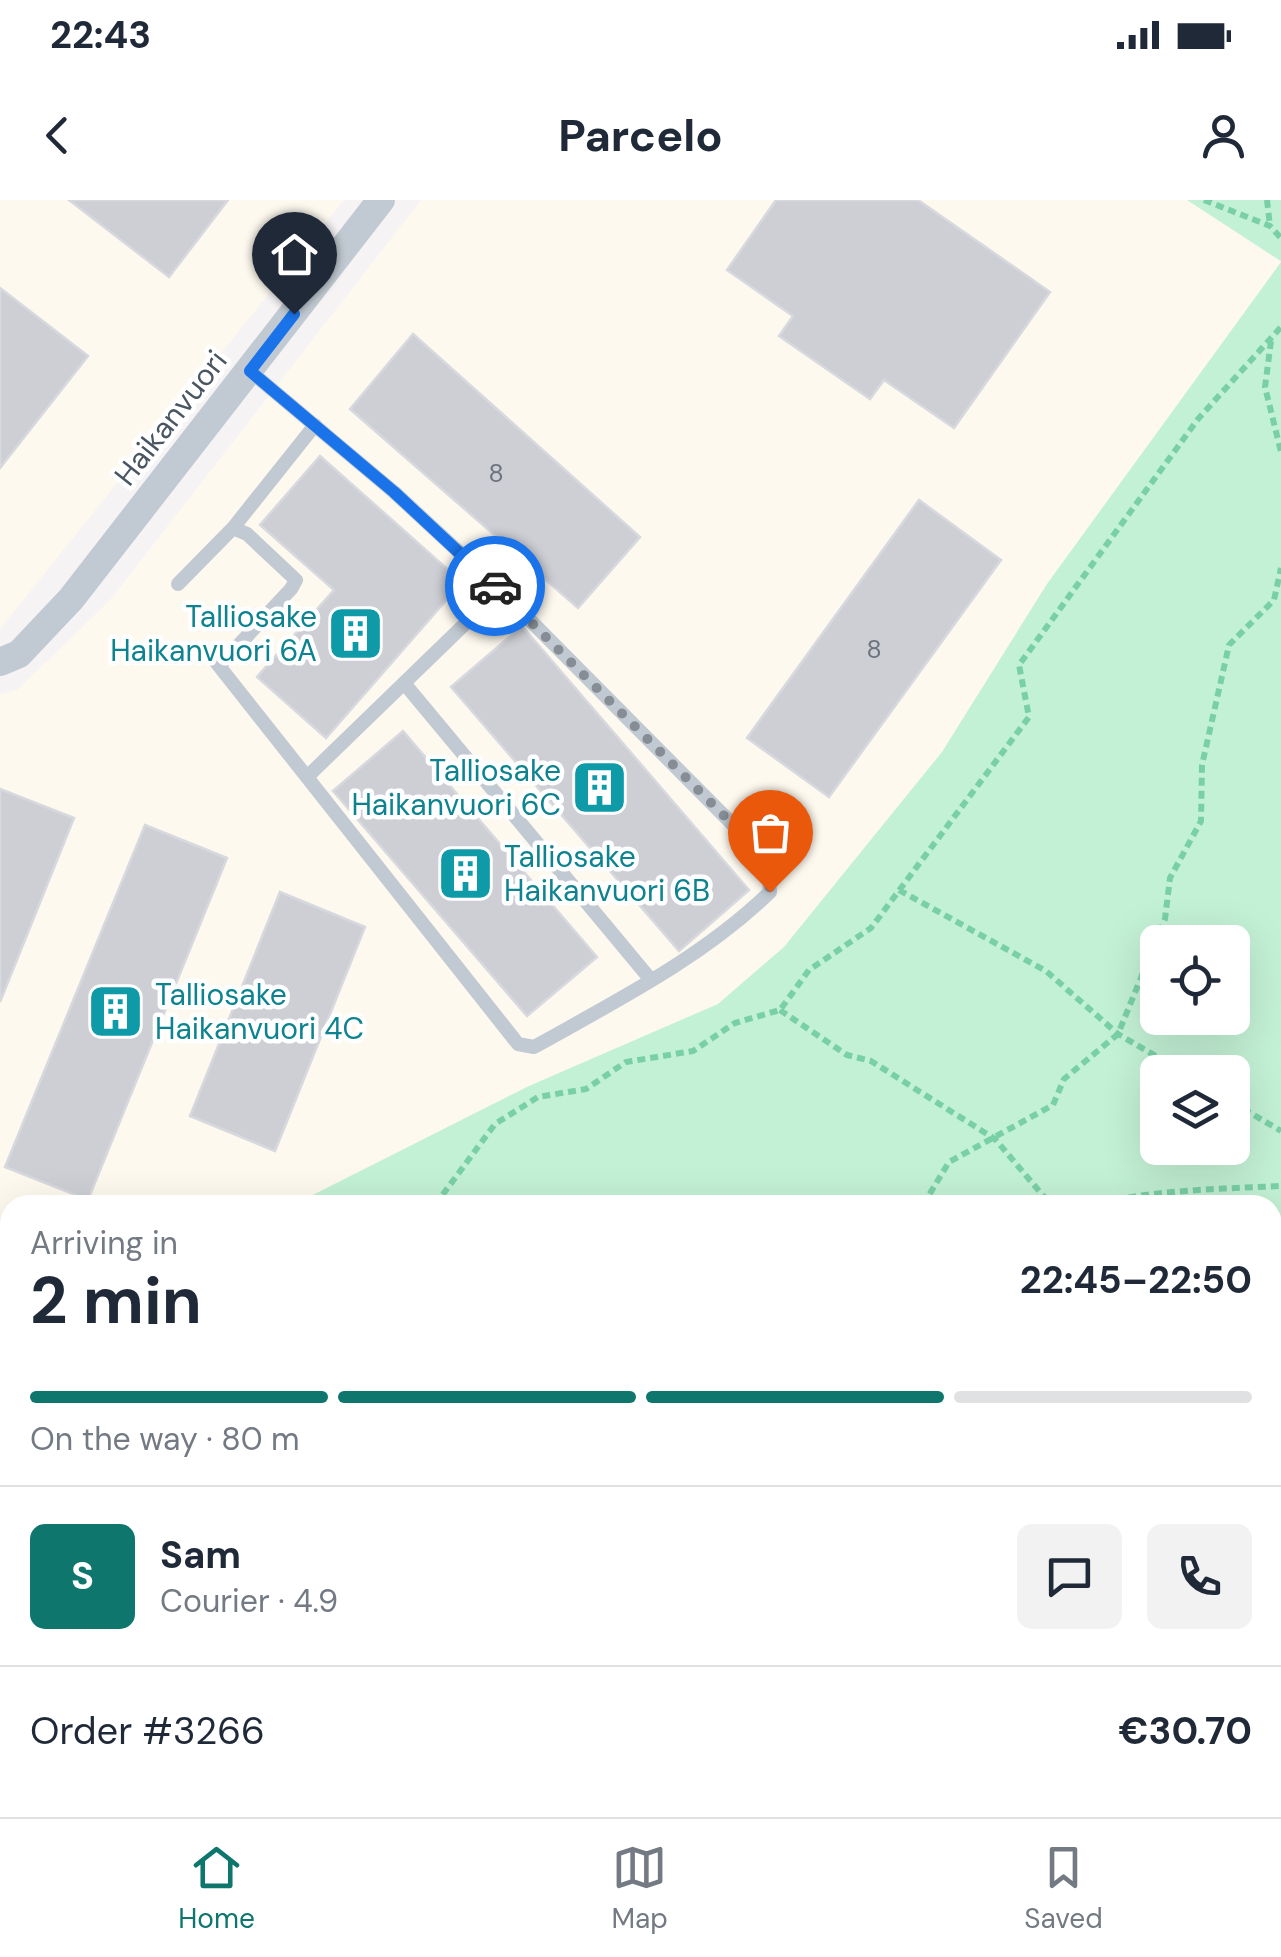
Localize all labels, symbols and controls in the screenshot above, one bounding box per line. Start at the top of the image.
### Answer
text: 22:43 [50,10,151,60]
text: Parcelo [558,106,723,165]
icon: back [30,108,85,163]
icon: person [1196,108,1251,163]
pin [252,212,337,315]
icon: home [267,227,322,282]
street label: Haikanvuori [106,342,236,493]
house number: 8 [488,457,504,490]
courier [445,536,545,636]
icon: car [468,559,523,614]
place label: Talliosake Haikanvuori 6A [110,597,317,670]
building icon: Talliosake Haikanvuori 6A [326,604,386,664]
house number: 8 [866,633,882,666]
place label: Talliosake Haikanvuori 6C [351,751,561,824]
building icon: Talliosake Haikanvuori 6C [570,758,630,818]
pin [728,790,813,893]
icon: bag [743,805,798,860]
place label: Talliosake Haikanvuori 6B [504,837,710,910]
building icon: Talliosake Haikanvuori 6B [435,844,495,904]
map controls [1140,925,1250,1165]
button: locate [1140,925,1250,1035]
place label: Talliosake Haikanvuori 4C [155,975,364,1048]
building icon: Talliosake Haikanvuori 4C [86,982,146,1042]
button: layers [1140,1055,1250,1165]
text: Arriving in [30,1222,178,1264]
text: 22:45–22:50 [1020,1255,1252,1305]
text: 2 min [30,1259,202,1343]
text: On the way · 80 m [30,1418,300,1460]
button: chat [1017,1524,1122,1629]
button: phone [1147,1524,1252,1629]
text: Sam [160,1530,241,1580]
text: S [71,1551,94,1601]
text: Courier · 4.9 [160,1580,338,1622]
text: Order #3266 [30,1706,265,1756]
text: €30.70 [1118,1706,1252,1756]
tab: Home [178,1840,255,1937]
tab: Map [611,1840,668,1937]
tab: Saved [1024,1840,1103,1937]

